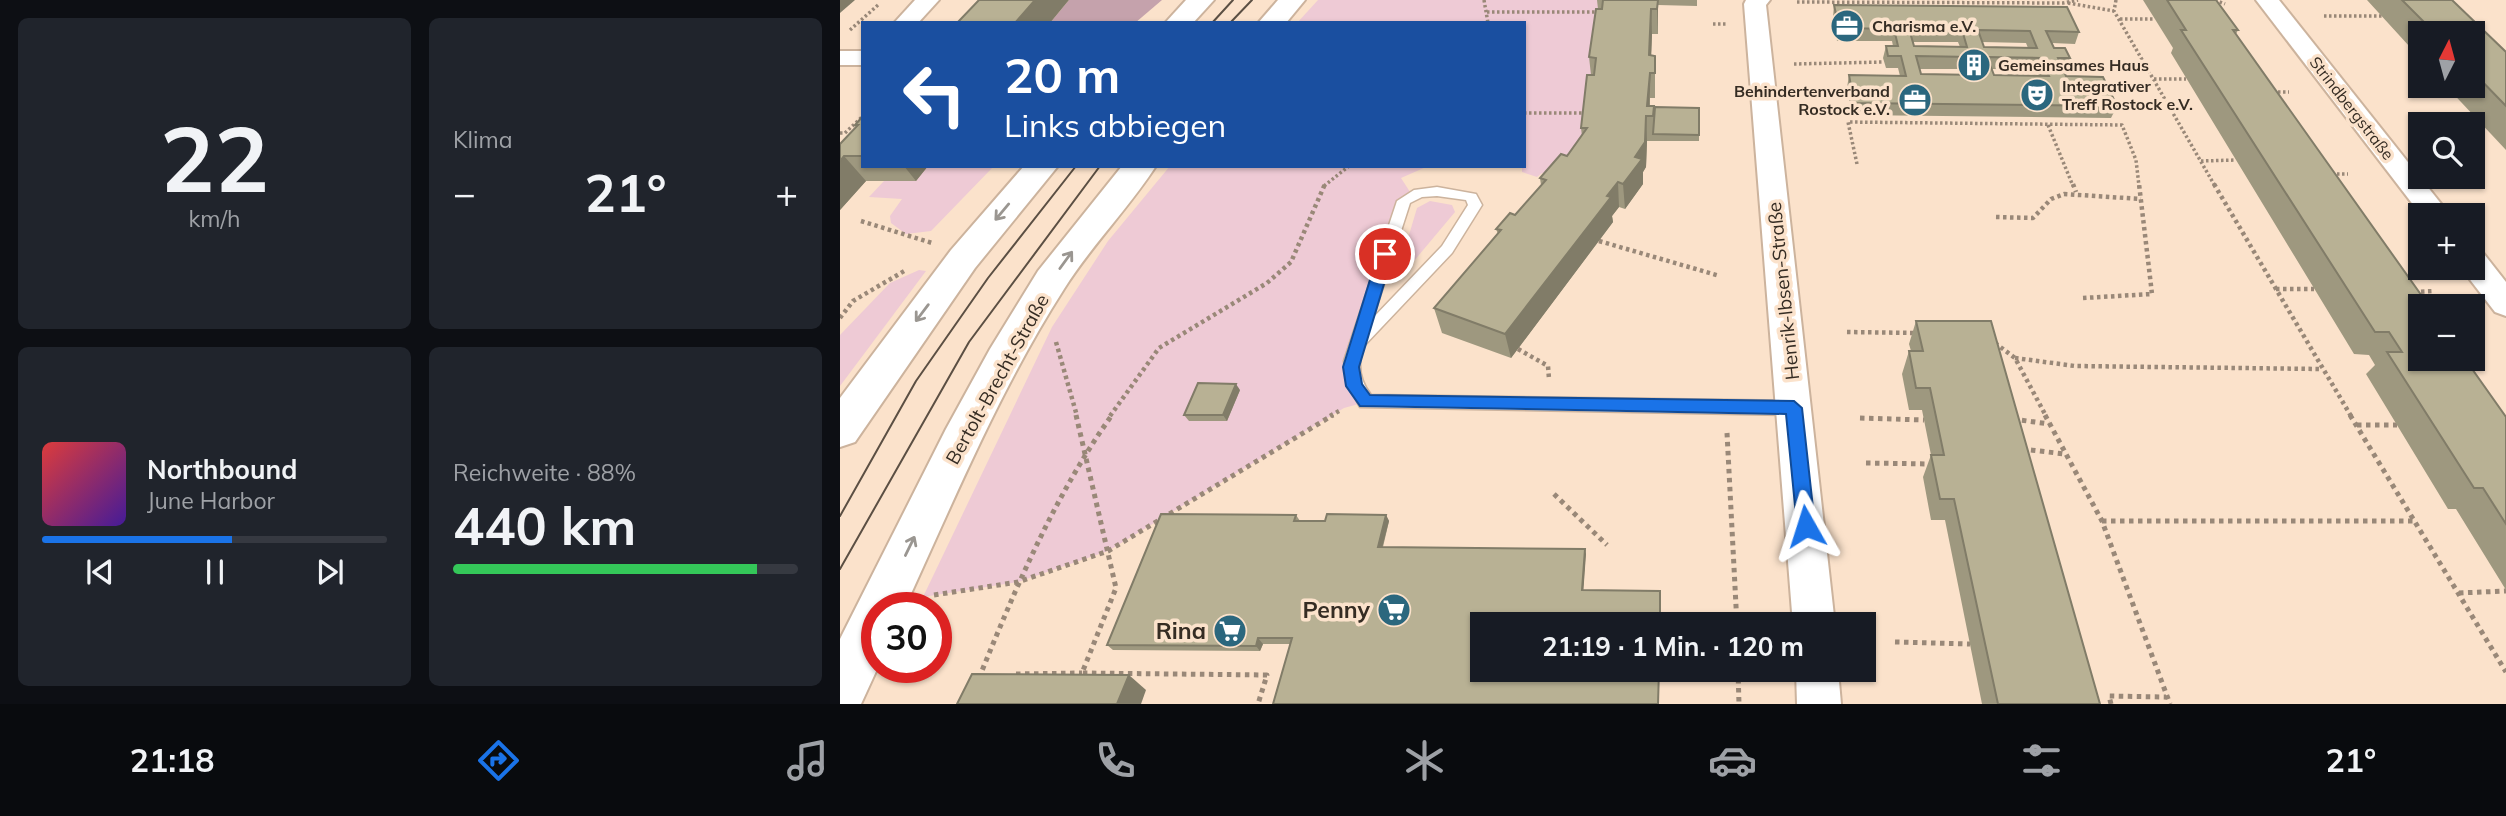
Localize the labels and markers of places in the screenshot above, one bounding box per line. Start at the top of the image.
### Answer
office icon: Charisma e.V. [1828,7,1866,45]
place label: Charisma e.V. [1872,16,1976,36]
building icon: Gemeinsames Haus [1955,46,1993,84]
place label: Gemeinsames Haus [1998,55,2149,75]
theatre icon: Integrativer Treff Rostock e.V. [2018,76,2056,114]
place label: Integrativer Treff Rostock e.V. [2062,76,2193,114]
place label: Behindertenverband Rostock e.V. [1734,81,1890,119]
office icon: Behindertenverband Rostock e.V. [1896,81,1934,119]
pin [1355,224,1415,284]
supermarket icon: Penny [1375,591,1413,629]
place label: Penny [1303,595,1371,624]
supermarket icon: Rina [1211,612,1249,650]
place label: Rina [1156,616,1206,645]

